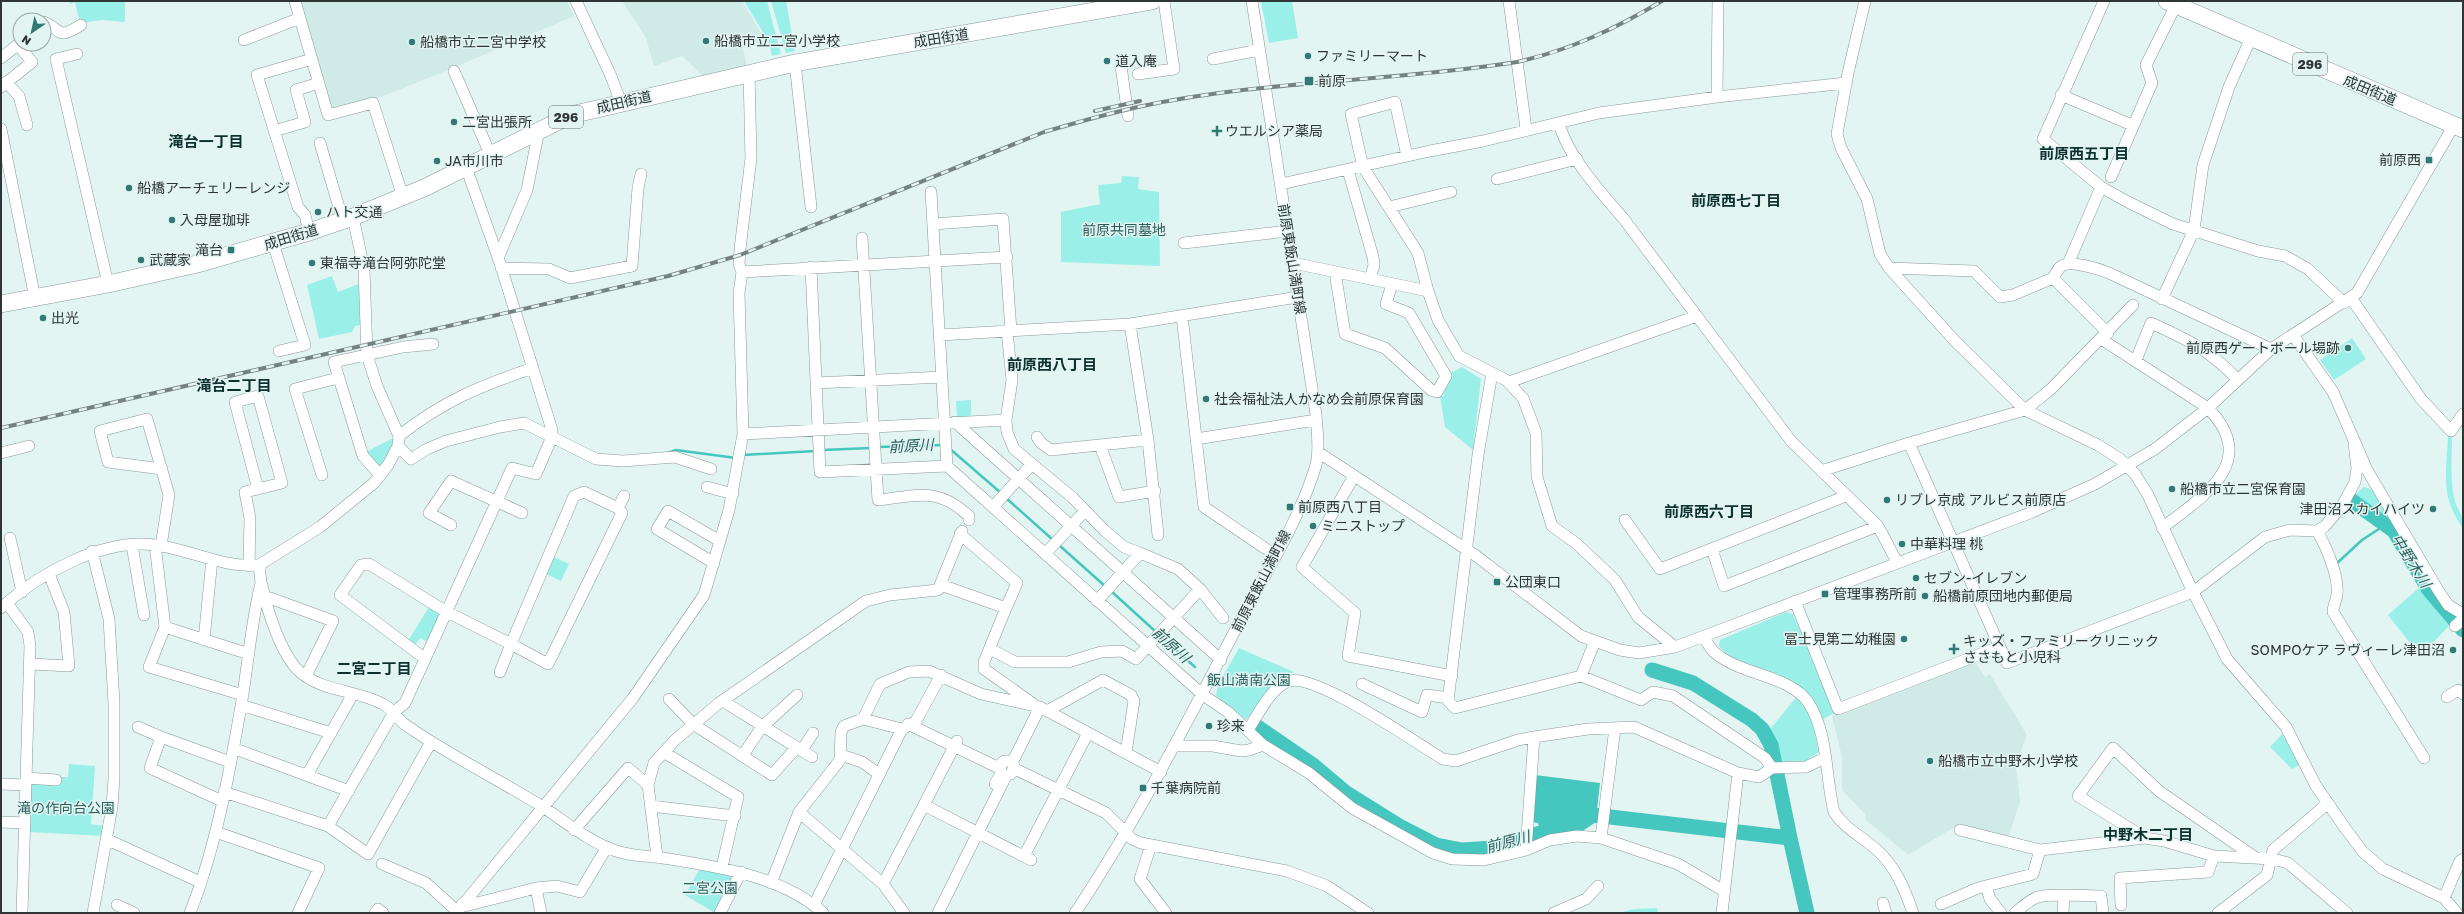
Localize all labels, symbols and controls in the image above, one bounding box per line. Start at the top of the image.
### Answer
north arrow [12,12,52,52]
street label: 成田街道 [912,25,970,50]
place label: 船橋市立二宮小学校 [714,32,840,49]
text: N [19,33,33,48]
place label: 船橋市立二宮中学校 [420,33,546,50]
marker: 船橋市立二宮小学校 [701,36,711,46]
marker: 船橋市立二宮中学校 [407,37,417,47]
place label: ファミリーマート [1316,47,1428,64]
marker: ファミリーマート [1303,51,1313,61]
place label: 道入庵 [1115,52,1157,69]
road number: 296 [2293,53,2327,75]
marker: 道入庵 [1102,56,1112,66]
street label: 成田街道 [2341,71,2399,108]
place label: 前原 [1318,72,1346,89]
marker: 前原 [1303,75,1315,87]
street label: 成田街道 [595,87,653,116]
road number: 296 [549,106,583,128]
place label: 二宮出張所 [462,113,532,130]
marker: 二宮出張所 [449,117,459,127]
place label: ウエルシア薬局 [1225,122,1323,139]
marker: ウエルシア薬局 [1212,126,1222,136]
district label: 滝台一丁目 [168,132,244,150]
district label: 前原西五丁目 [2039,144,2129,162]
place label: 前原西 [2379,151,2421,168]
place label: JA市川市 [445,152,504,169]
marker: 前原西 [2424,155,2434,165]
marker: JA市川市 [432,156,442,166]
place label: 船橋アーチェリーレンジ [137,179,290,196]
marker: 船橋アーチェリーレンジ [124,183,134,193]
district label: 前原西七丁目 [1691,191,1781,209]
street label: 前原東飯山満町線 [1275,202,1310,316]
place label: ハト交通 [326,203,382,220]
marker: ハト交通 [313,207,323,217]
place label: 入母屋珈琲 [180,211,250,228]
marker: 入母屋珈琲 [167,215,177,225]
street label: 成田街道 [262,220,320,253]
park label: 前原共同墓地 [1082,221,1166,238]
place label: 滝台 [195,241,223,258]
marker: 滝台 [226,245,236,255]
place label: 武蔵家 [149,251,191,268]
place label: 東福寺滝台阿弥陀堂 [320,254,446,271]
marker: 武蔵家 [136,255,146,265]
marker: 東福寺滝台阿弥陀堂 [307,258,317,268]
place label: 出光 [51,309,79,326]
marker: 出光 [38,313,48,323]
place label: 前原西ゲートボール場跡 [2186,339,2340,356]
marker: 前原西ゲートボール場跡 [2343,343,2353,353]
district label: 前原西八丁目 [1007,355,1097,373]
district label: 滝台二丁目 [196,376,272,394]
place label: 社会福祉法人かなめ会前原保育園 [1214,390,1424,407]
marker: 社会福祉法人かなめ会前原保育園 [1201,394,1211,404]
water label: 前原川 [888,435,936,455]
place label: 船橋市立二宮保育園 [2180,480,2306,497]
marker: 船橋市立二宮保育園 [2167,484,2177,494]
place label: リブレ京成 アルビス前原店 [1895,491,2066,508]
marker: リブレ京成 アルビス前原店 [1882,495,1892,505]
place label: 前原西八丁目 [1298,498,1382,515]
place label: 津田沼スカイハイツ [2300,500,2425,517]
marker: 前原西八丁目 [1285,502,1295,512]
district label: 前原西六丁目 [1664,502,1754,520]
marker: 津田沼スカイハイツ [2428,504,2438,514]
place label: ミニストップ [1321,517,1405,534]
marker: ミニストップ [1308,521,1318,531]
street label: 前原東飯山満町線 [1228,527,1294,635]
water label: 中野木川 [2388,530,2436,592]
place label: 中華料理 桃 [1910,535,1984,552]
marker: 中華料理 桃 [1897,539,1907,549]
place label: セブン-イレブン [1924,569,2027,586]
place label: 公団東口 [1505,573,1561,590]
marker: セブン-イレブン [1911,573,1921,583]
marker: 公団東口 [1492,577,1502,587]
place label: 管理事務所前 [1833,585,1917,602]
place label: 船橋前原団地内郵便局 [1933,587,2073,604]
marker: 管理事務所前 [1820,589,1830,599]
marker: 船橋前原団地内郵便局 [1920,591,1930,601]
water label: 前原川 [1149,623,1196,667]
place label: 冨士見第二幼稚園 [1784,630,1896,647]
place label: キッズ・ファミリークリニック ささもと小児科 [1963,632,2159,665]
marker: 冨士見第二幼稚園 [1899,634,1909,644]
place label: SOMPOケア ラヴィーレ津田沼 [2251,641,2445,658]
marker: キッズ・ファミリークリニック ささもと小児科 [1948,643,1960,655]
marker: SOMPOケア ラヴィーレ津田沼 [2448,645,2458,655]
district label: 二宮二丁目 [336,659,412,677]
park label: 飯山満南公園 [1207,671,1291,688]
place label: 珍来 [1217,717,1245,734]
marker: 珍来 [1204,721,1214,731]
place label: 船橋市立中野木小学校 [1938,752,2078,769]
marker: 船橋市立中野木小学校 [1925,756,1935,766]
place label: 千葉病院前 [1151,779,1221,796]
marker: 千葉病院前 [1138,783,1148,793]
park label: 滝の作向台公園 [17,799,115,816]
district label: 中野木二丁目 [2103,825,2193,843]
water label: 前原川 [1484,826,1534,856]
park label: 二宮公園 [682,879,738,896]

